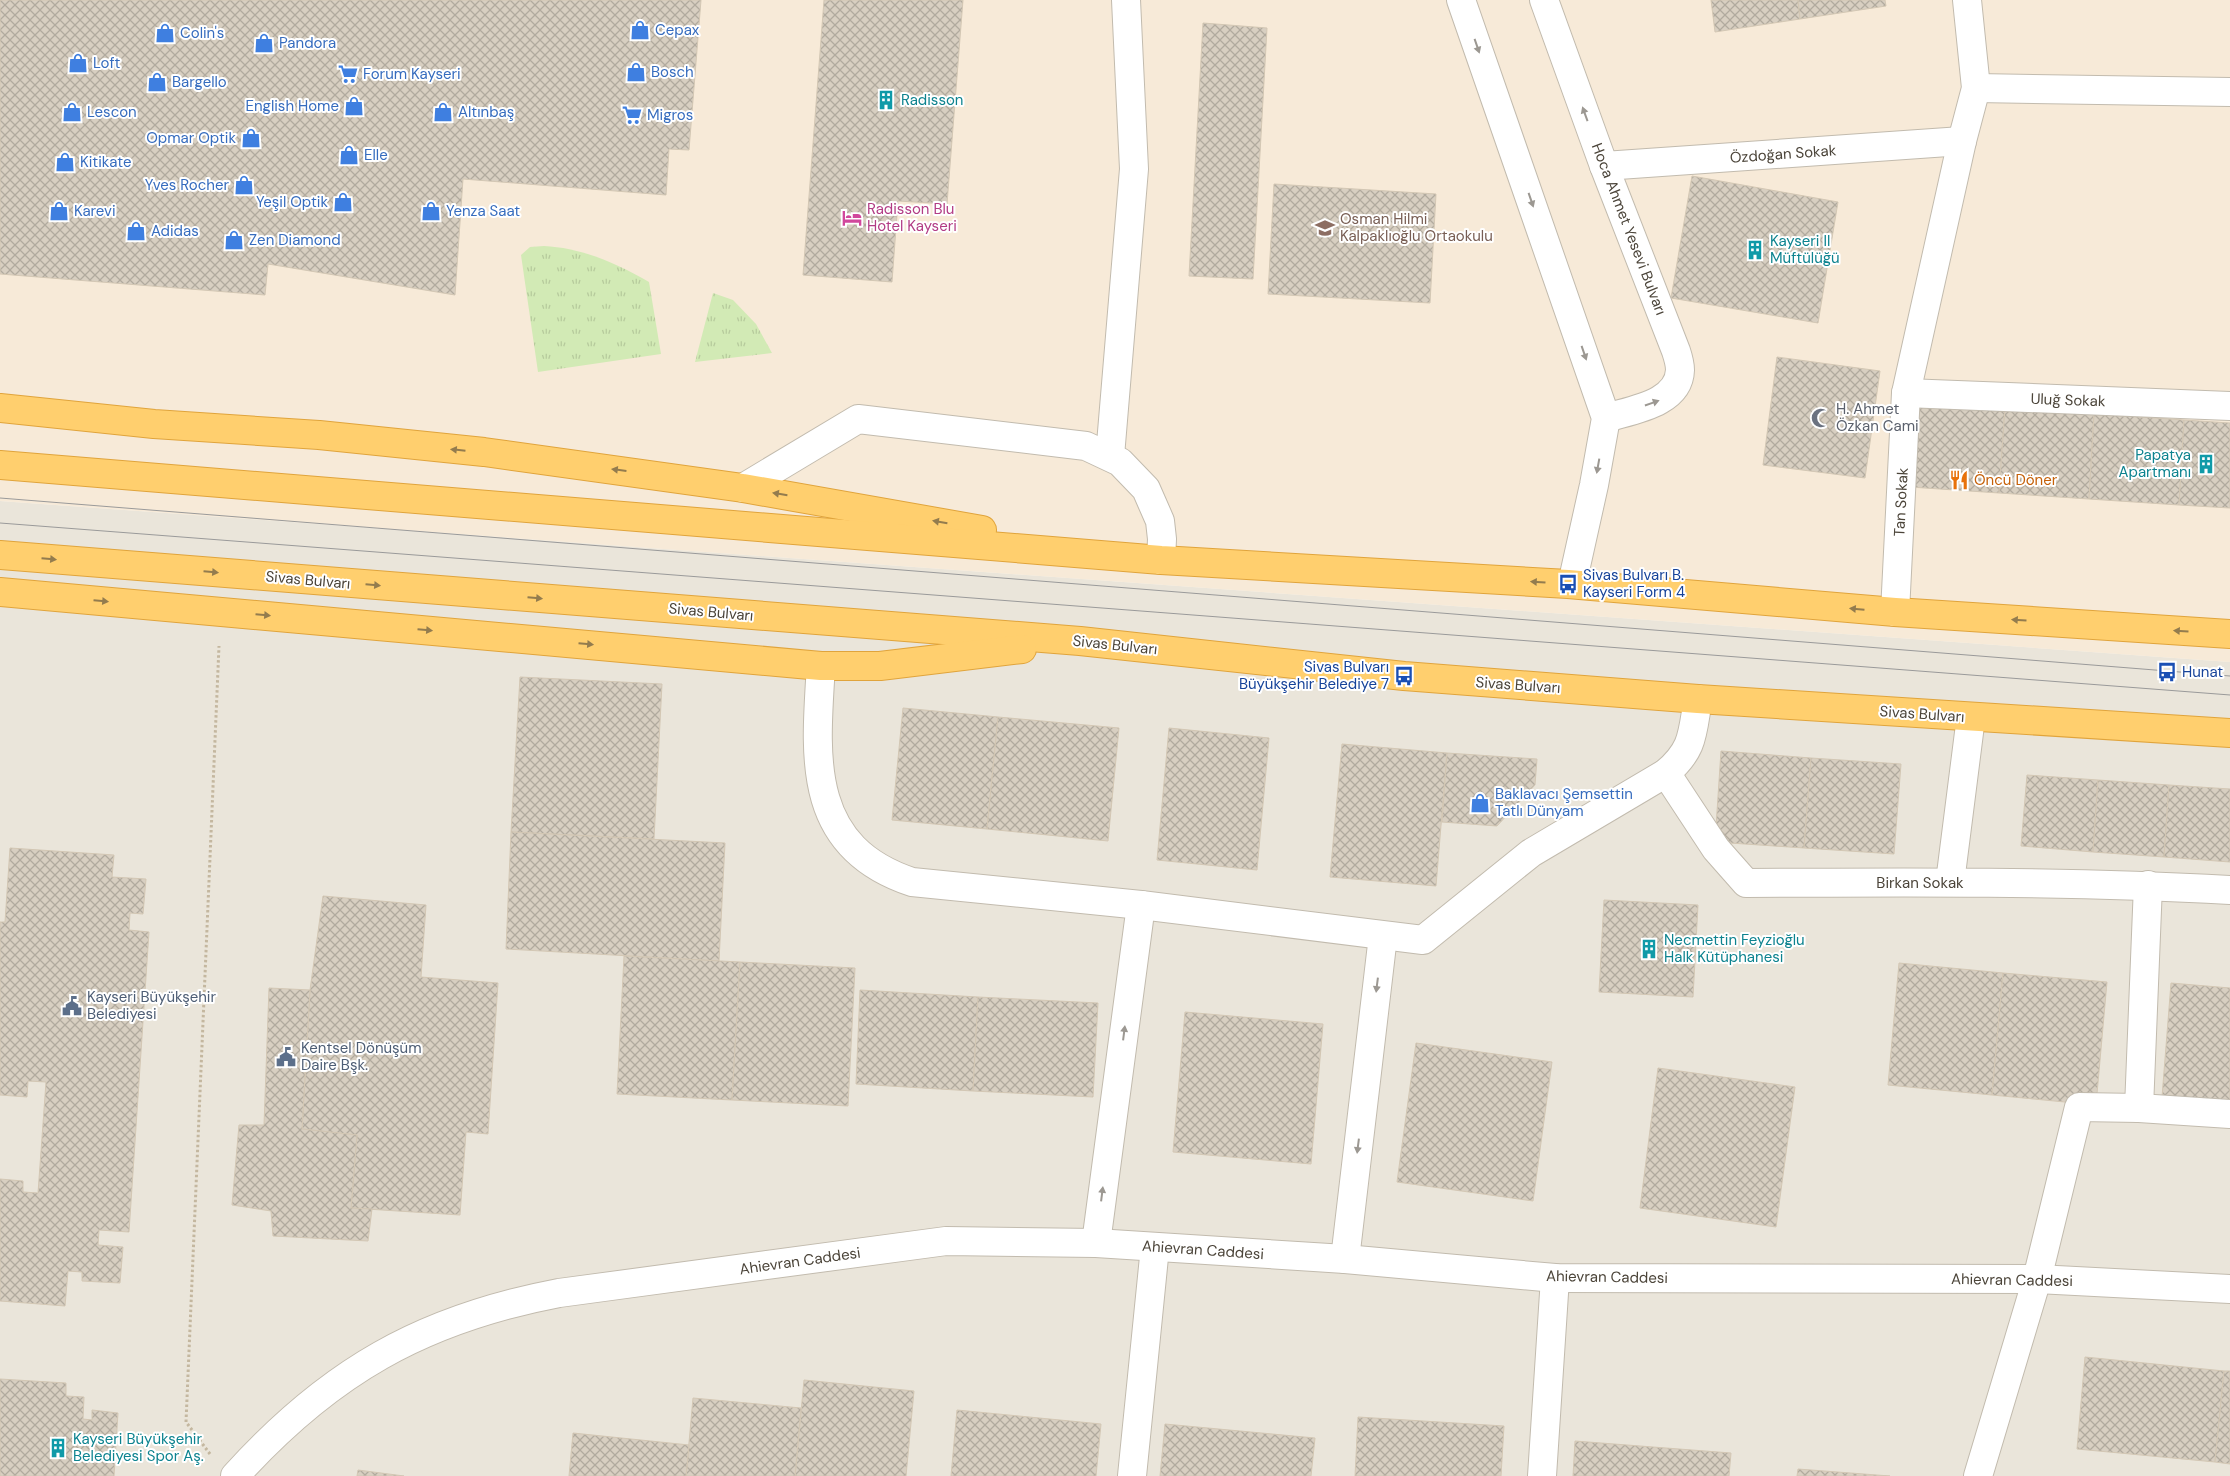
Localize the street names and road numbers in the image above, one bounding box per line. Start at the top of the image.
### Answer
street label: Hoca Ahmet Yesevi Bulvarı [1587,140,1671,318]
street label: Özdoğan Sokak [1729,140,1837,168]
street label: Uluğ Sokak [2030,389,2106,411]
street label: Tan Sokak [1889,467,1913,537]
street label: Sivas Bulvarı [265,566,351,594]
street label: Sivas Bulvarı [668,598,754,626]
street label: Sivas Bulvarı [1072,631,1158,659]
street label: Sivas Bulvarı [1475,672,1561,698]
street label: Sivas Bulvarı [1879,701,1965,727]
street label: Birkan Sokak [1876,873,1964,893]
street label: Ahievran Caddesi [1141,1236,1265,1264]
street label: Ahievran Caddesi [738,1243,862,1279]
street label: Ahievran Caddesi [1546,1266,1668,1288]
street label: Ahievran Caddesi [1951,1269,2073,1291]

